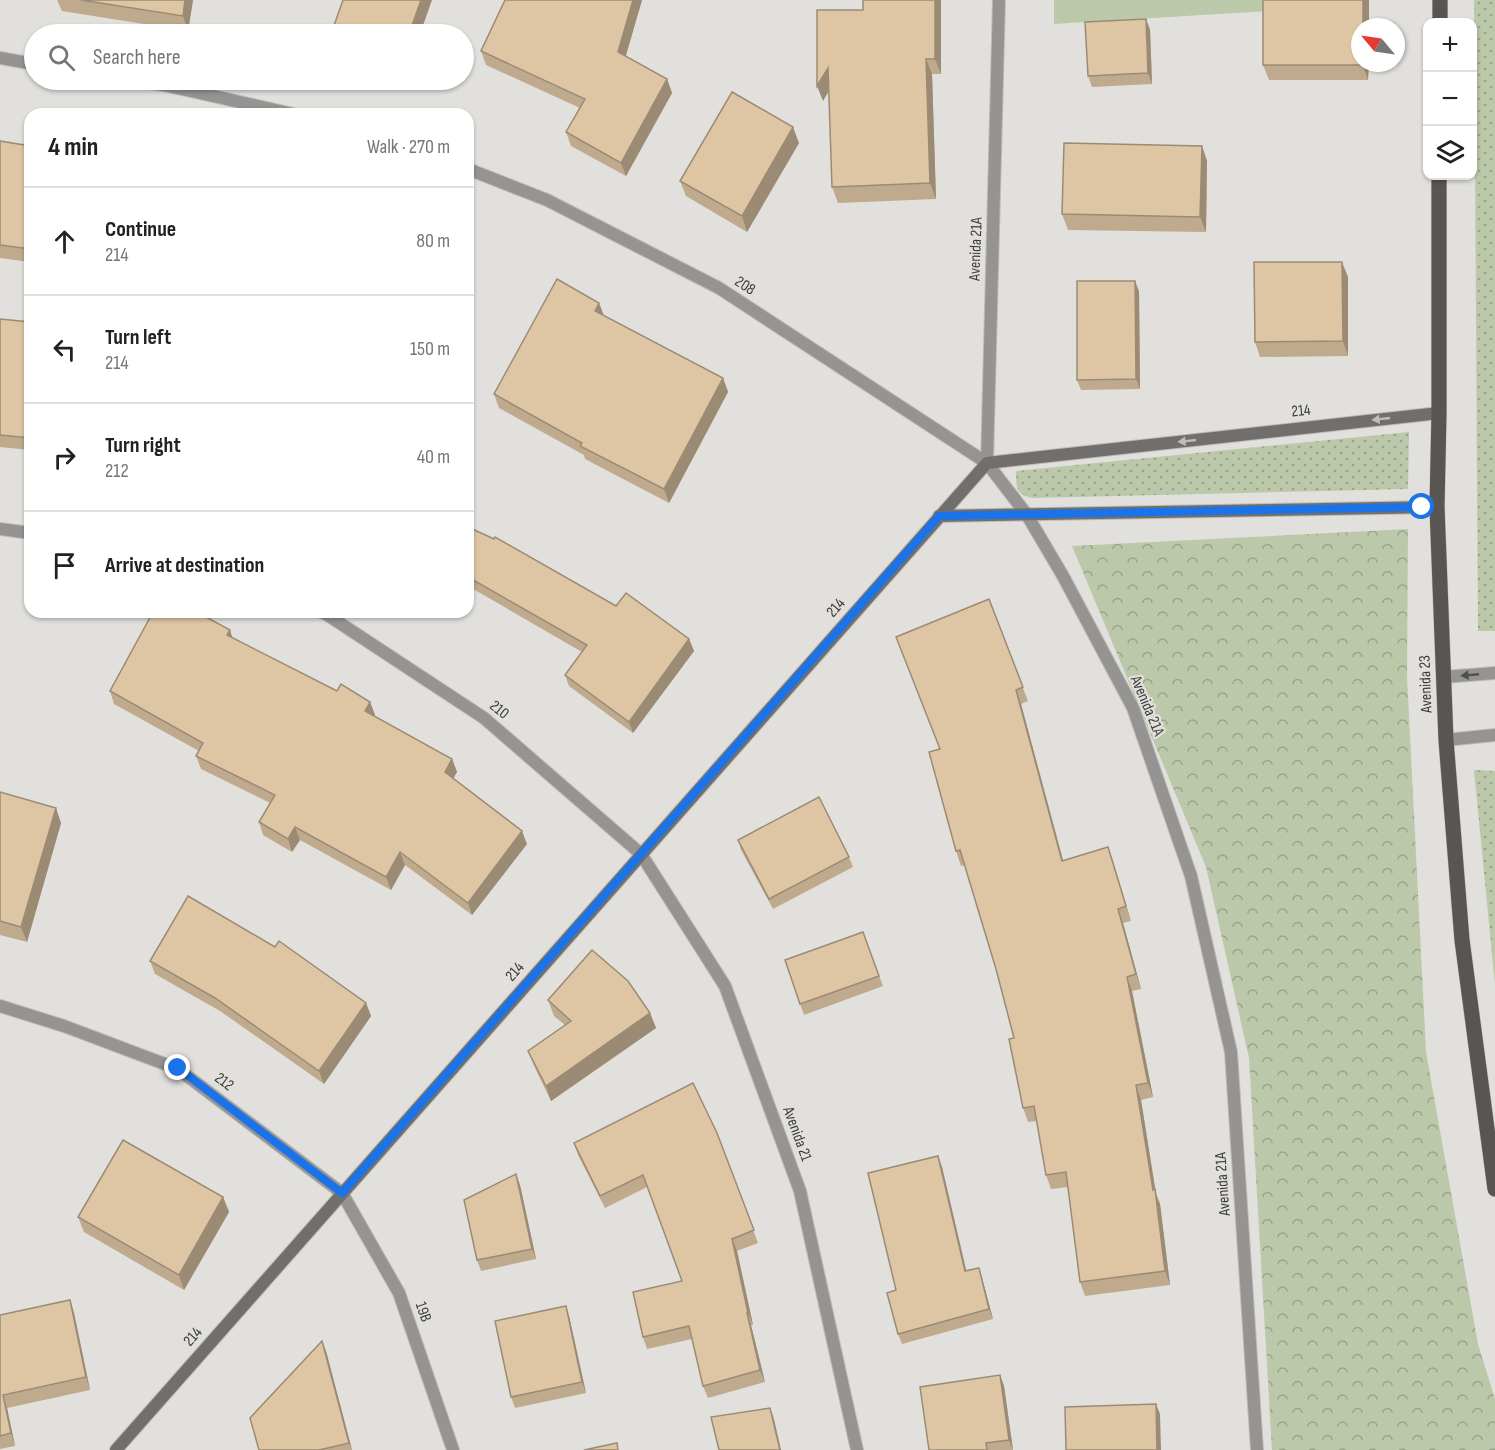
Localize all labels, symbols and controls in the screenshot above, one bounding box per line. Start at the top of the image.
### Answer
north arrow [1351,18,1405,72]
map controls [1423,18,1477,180]
button: + [1423,18,1477,72]
search box [24,24,474,90]
icon: search [45,41,78,74]
text: Search here [93,44,180,71]
button: − [1423,72,1477,126]
button: layers [1423,126,1477,180]
text: 4 min [48,132,98,163]
text: Walk · 270 m [367,135,450,159]
text: Continue [105,216,176,243]
street label: Avenida 21A [965,217,987,282]
icon: ahead [48,225,81,258]
text: 80 m [416,229,450,253]
text: 214 [105,243,129,267]
street label: 208 [731,272,759,300]
text: Turn left [105,324,171,351]
icon: left [48,333,81,366]
text: 150 m [410,337,450,361]
text: 214 [105,351,129,375]
street label: 214 [1291,401,1312,421]
one-way arrow [1371,414,1390,424]
text: Turn right [105,432,181,459]
one-way arrow [1178,436,1197,445]
icon: right [48,441,81,474]
text: 40 m [417,445,450,469]
text: 212 [105,459,129,483]
route start [1408,493,1434,519]
icon: arrive [48,549,81,582]
text: Arrive at destination [105,552,264,579]
street label: 214 [823,594,850,621]
street label: Avenida 23 [1415,655,1437,714]
one-way arrow [1460,670,1479,680]
street label: Avenida 21A [1125,672,1168,739]
street label: 210 [485,697,513,723]
street label: 214 [502,958,529,985]
route end [164,1054,190,1080]
street label: 212 [211,1069,237,1095]
street label: Avenida 21 [778,1103,816,1164]
street label: Avenida 21A [1211,1151,1235,1217]
street label: 19B [411,1300,435,1324]
street label: 214 [180,1323,207,1350]

